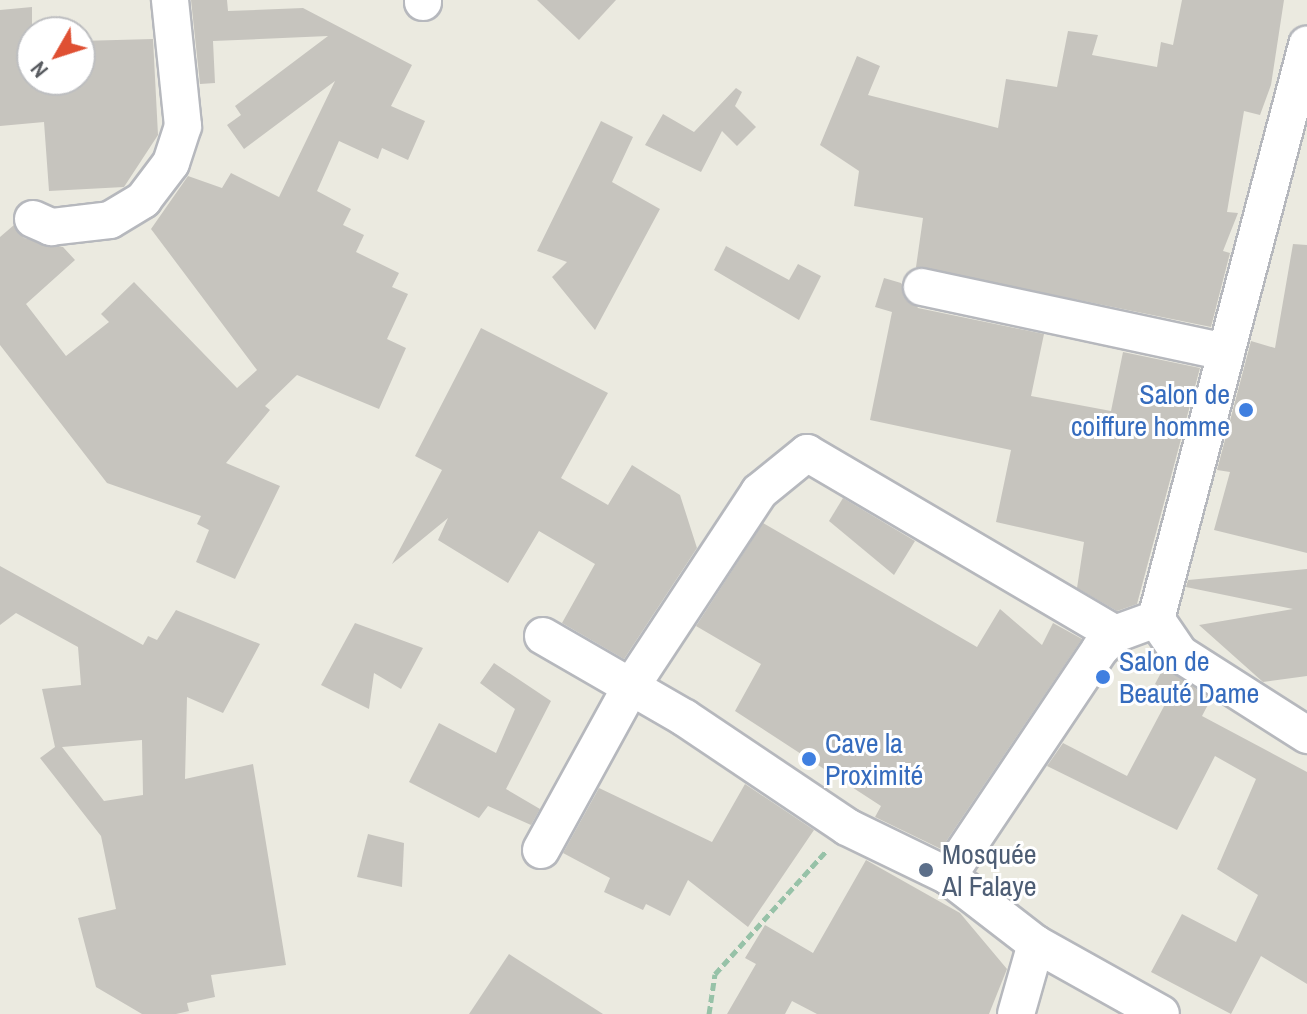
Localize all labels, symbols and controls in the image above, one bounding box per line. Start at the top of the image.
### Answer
north arrow [16,16,96,96]
text: N [23,55,55,84]
place label: Salon de coiffure homme [1071,377,1230,443]
marker: Salon de coiffure homme [1237,401,1255,419]
place label: Salon de Beauté Dame [1119,644,1259,710]
marker: Salon de Beauté Dame [1094,668,1112,686]
place label: Cave la Proximité [825,726,923,792]
marker: Cave la Proximité [800,750,818,768]
place label: Mosquée Al Falaye [942,837,1037,903]
marker: Mosquée Al Falaye [917,861,935,879]

